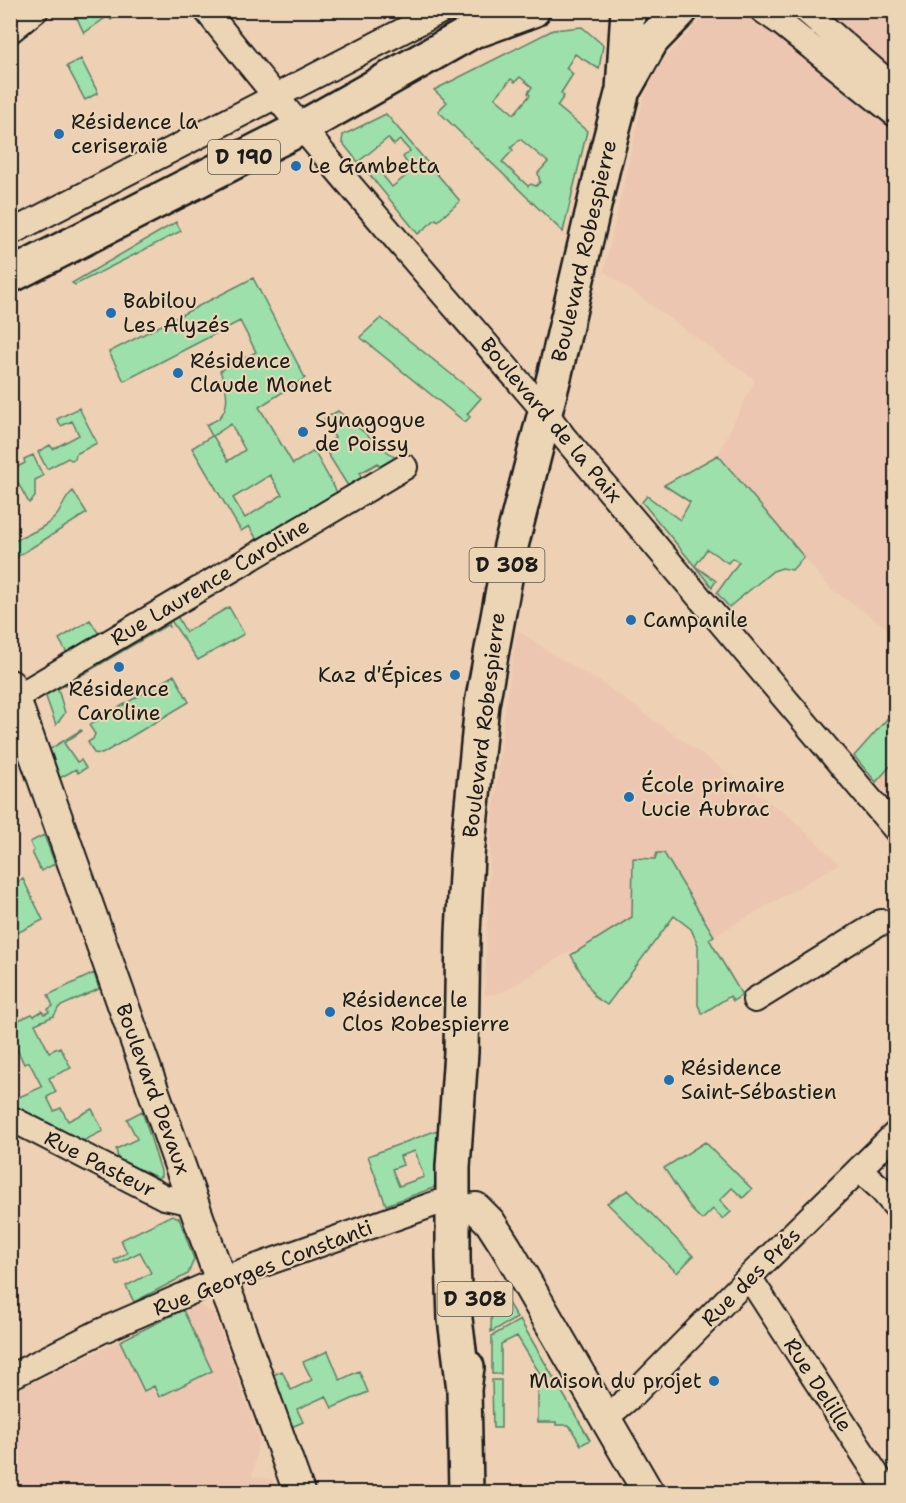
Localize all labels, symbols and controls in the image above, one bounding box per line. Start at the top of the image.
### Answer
place label: Résidence la ceriseraie [71,108,198,160]
marker: Résidence la ceriseraie [52,127,66,141]
street label: Boulevard Robespierre [545,137,623,365]
road number: D 190 [208,140,280,174]
place label: Le Gambetta [308,152,440,180]
marker: Le Gambetta [289,159,303,173]
place label: Babilou Les Alyzés [123,287,230,339]
marker: Babilou Les Alyzés [104,306,118,320]
street label: Boulevard de la Paix [474,331,629,509]
place label: Résidence Claude Monet [190,347,332,399]
marker: Résidence Claude Monet [171,366,185,380]
place label: Synagogue de Poissy [315,406,426,458]
marker: Synagogue de Poissy [296,425,310,439]
street label: Rue Laurence Caroline [106,512,314,652]
road number: D 308 [470,548,544,582]
place label: Campanile [643,606,748,634]
street label: Boulevard Robespierre [456,611,512,839]
marker: Campanile [624,613,638,627]
marker: Résidence Caroline [112,660,126,674]
place label: Kaz d'Épices [318,660,443,689]
marker: Kaz d'Épices [448,668,462,682]
place label: Résidence Caroline [69,675,169,727]
place label: École primaire Lucie Aubrac [641,770,785,823]
marker: École primaire Lucie Aubrac [622,790,636,804]
place label: Résidence le Clos Robespierre [342,986,510,1038]
street label: Boulevard Devaux [109,1000,197,1178]
marker: Résidence le Clos Robespierre [323,1005,337,1019]
place label: Résidence Saint-Sébastien [681,1054,837,1106]
marker: Résidence Saint-Sébastien [662,1073,676,1087]
street label: Rue Pasteur [40,1124,160,1204]
street label: Rue Georges Constanti [149,1213,377,1323]
street label: Rue des Prés [695,1221,807,1333]
road number: D 308 [438,1282,512,1316]
street label: Rue Delille [777,1333,859,1437]
place label: Maison du projet [529,1367,702,1395]
marker: Maison du projet [707,1374,721,1388]

